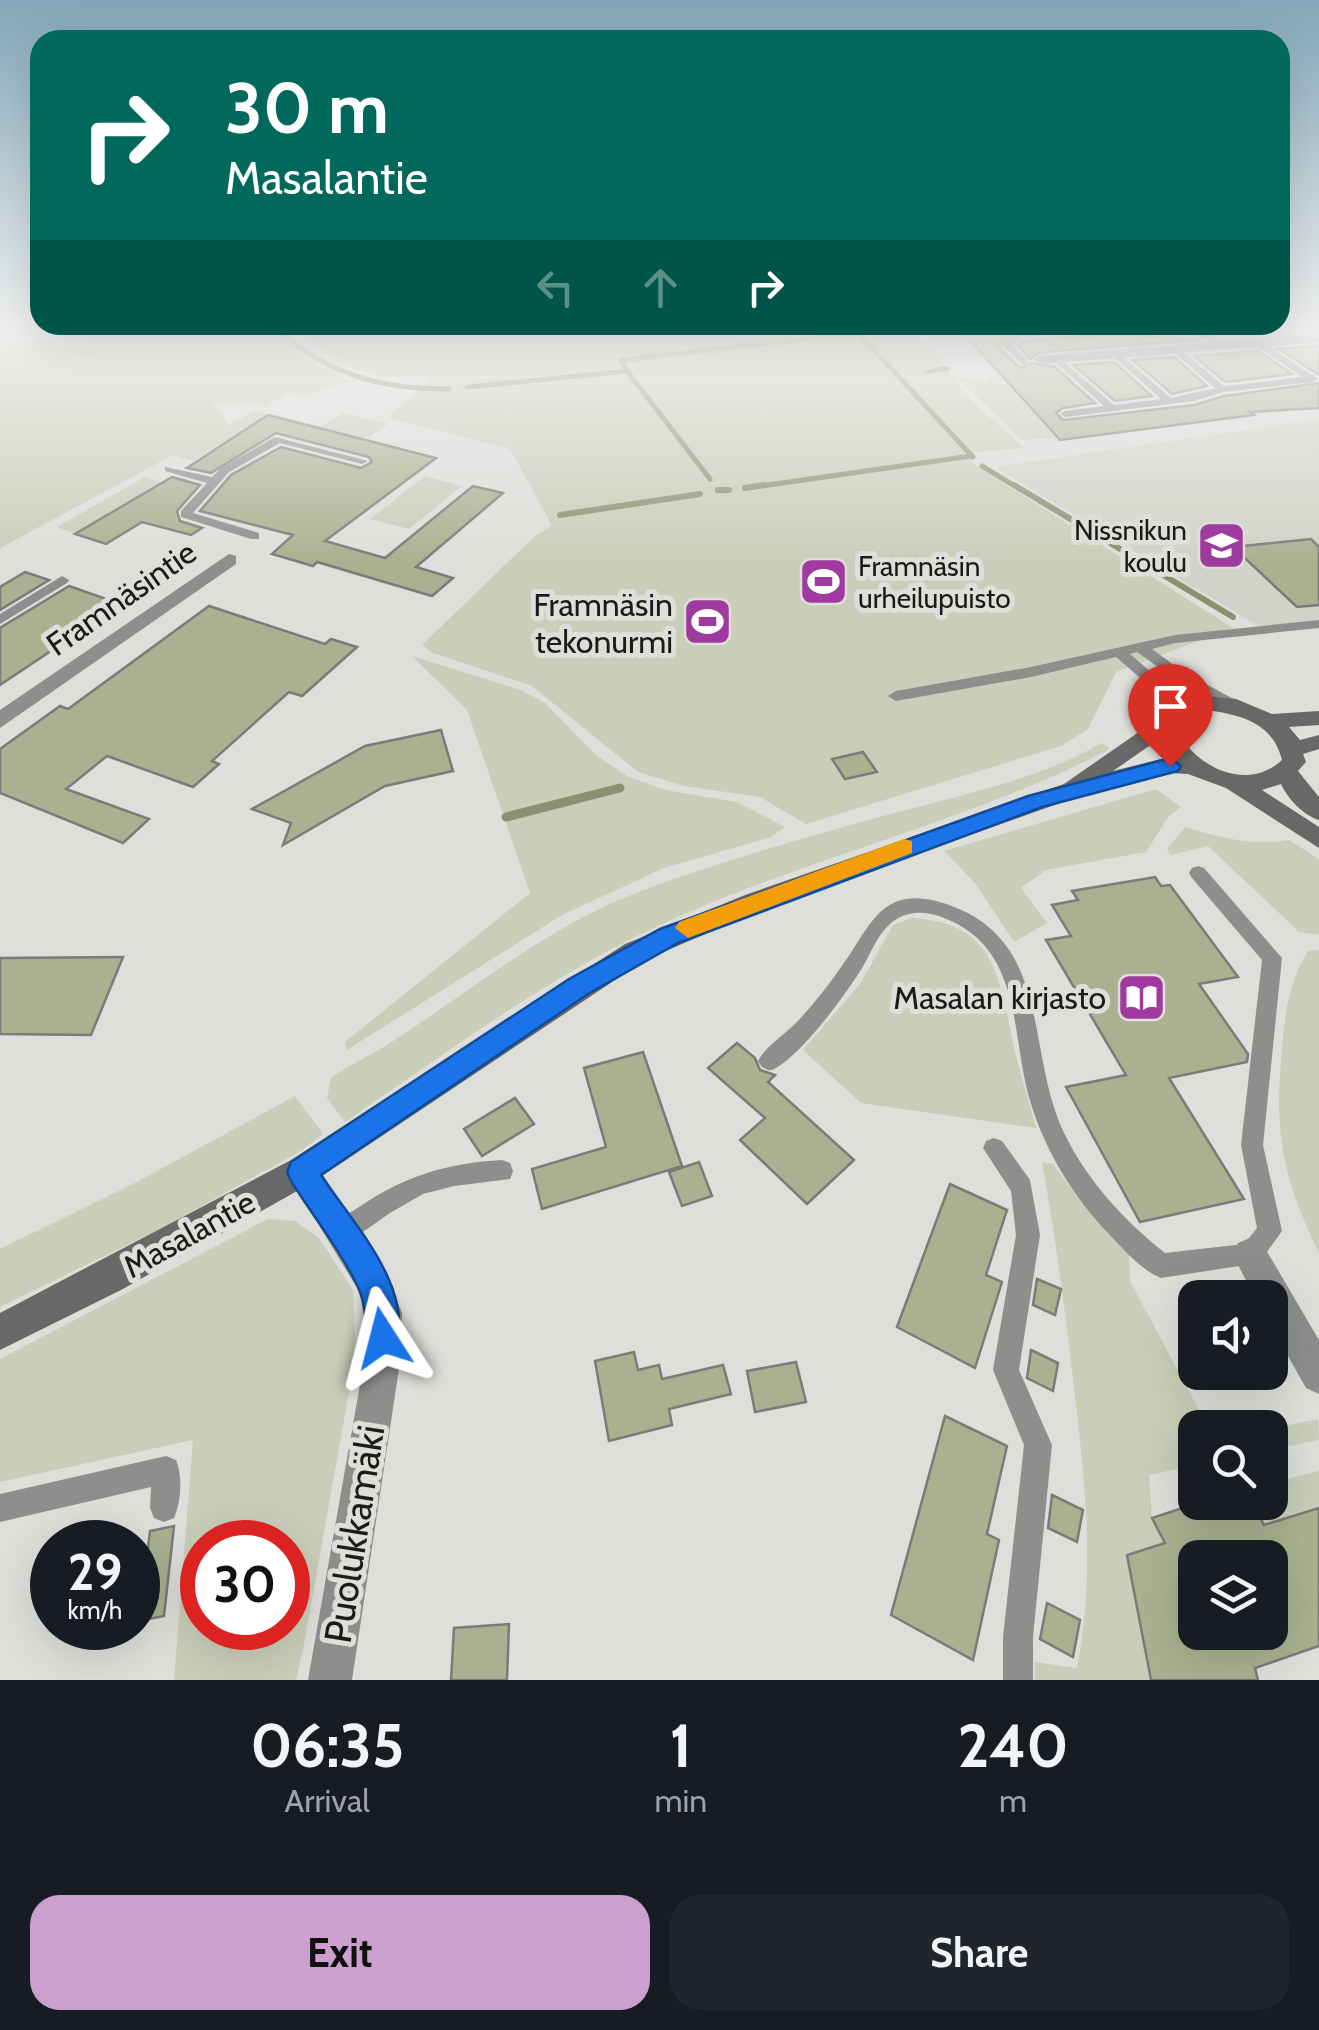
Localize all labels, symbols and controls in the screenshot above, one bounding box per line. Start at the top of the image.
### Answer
text: 30 m [225,65,389,151]
icon: right [60,70,190,200]
text: Masalantie [225,151,428,205]
icon: left [528,260,583,315]
icon: ahead [633,260,688,315]
icon: right [738,260,793,315]
place label: Nissnikun koulu [1074,513,1187,579]
school or university icon: Nissnikun koulu [1196,520,1248,572]
street label: Framnäsintie [39,532,203,664]
place label: Framnäsin urheilupuisto [858,549,1011,615]
sports icon: Framnäsin urheilupuisto [797,556,849,608]
place label: Framnäsin tekonurmi [533,585,673,661]
sports icon: Framnäsin tekonurmi [682,596,734,648]
pin [1128,664,1213,767]
icon: arrive [1143,679,1198,734]
library icon: Masalan kirjasto [1115,971,1167,1023]
place label: Masalan kirjasto [893,978,1106,1017]
street label: Masalantie [116,1182,262,1286]
map controls [1178,1280,1288,1650]
button: sound [1178,1280,1288,1390]
position arrow [331,1286,435,1390]
button: search [1178,1410,1288,1520]
street label: Puolukkamäki [314,1422,394,1646]
speed limit sign: 30 [180,1520,310,1650]
button: layers [1178,1540,1288,1650]
text: 29 [68,1542,122,1603]
text: km/h [68,1595,122,1625]
text: 06:35 [250,1709,404,1782]
text: 1 [670,1709,692,1782]
text: 240 [957,1709,1069,1782]
text: Arrival [285,1781,370,1820]
text: min [654,1781,707,1820]
text: m [999,1781,1027,1820]
button: Exit [30,1895,650,2010]
button: Share [670,1895,1289,2010]

